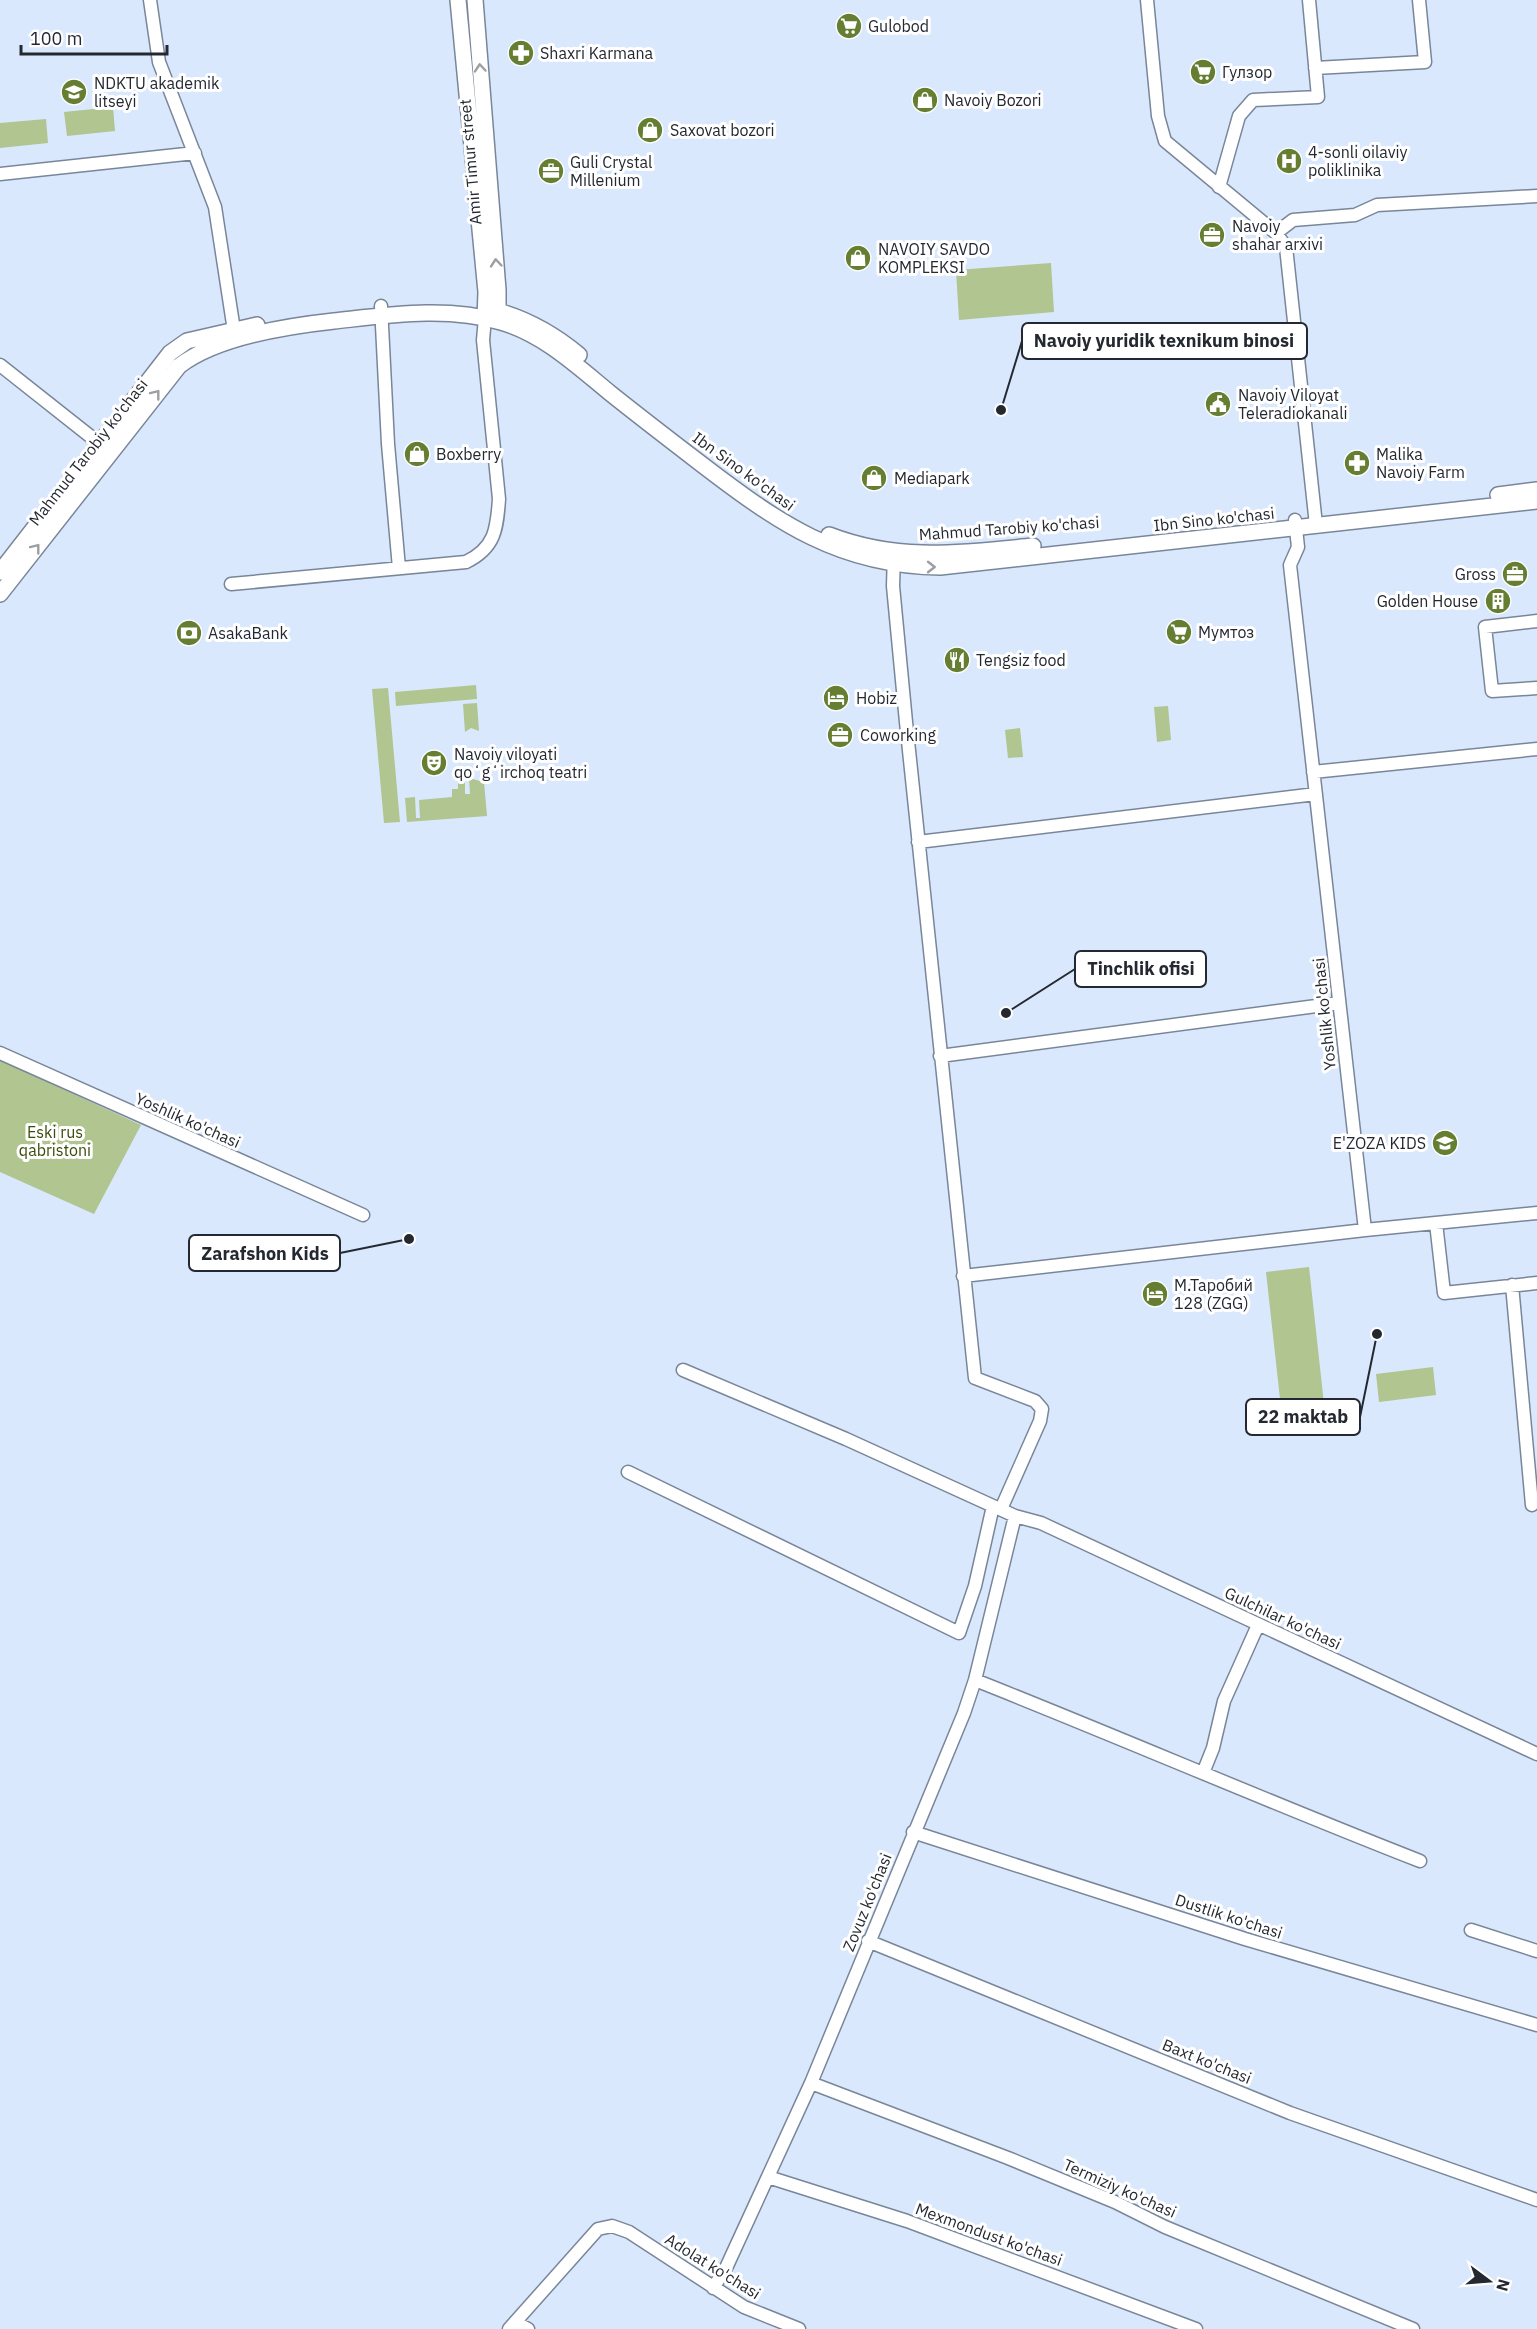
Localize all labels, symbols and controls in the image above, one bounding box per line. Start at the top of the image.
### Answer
supermarket icon: Gulobod [834,11,864,41]
place label: Gulobod [868,16,929,36]
scale bar [21,18,166,56]
text: 100 m [30,27,82,50]
pharmacy icon: Shaxri Karmana [506,38,536,68]
place label: Shaxri Karmana [540,43,654,63]
supermarket icon: Гулзор [1188,57,1218,87]
place label: Гулзор [1222,62,1272,82]
one-way arrow [474,64,487,73]
place label: NDKTU akademik litseyi [94,73,220,111]
school or university icon: NDKTU akademik litseyi [59,77,89,107]
shop icon: Navoiy Bozori [910,85,940,115]
place label: Navoiy Bozori [944,90,1042,110]
street label: Amir Timur street [455,98,485,226]
shop icon: Saxovat bozori [635,115,665,145]
place label: Saxovat bozori [670,120,775,140]
place label: 4-sonli oilaviy poliklinika [1308,142,1408,180]
hospital icon: 4-sonli oilaviy poliklinika [1274,146,1304,176]
place label: Guli Crystal Millenium [570,152,652,190]
office icon: Guli Crystal Millenium [536,156,566,186]
place label: Navoiy shahar arxivi [1232,216,1323,254]
office icon: Navoiy shahar arxivi [1197,220,1227,250]
place label: NAVOIY SAVDO KOMPLEKSI [878,239,990,277]
shop icon: NAVOIY SAVDO KOMPLEKSI [843,243,873,273]
one-way arrow [489,258,502,267]
callout: Navoiy yuridik texnikum binosi [1022,323,1307,359]
text: Navoiy yuridik texnikum binosi [1034,329,1294,352]
street label: Mahmud Tarobiy ko'chasi [24,375,152,529]
place label: Navoiy Viloyat Teleradiokanali [1238,385,1348,423]
public building icon: Navoiy Viloyat Teleradiokanali [1203,389,1233,419]
one-way arrow [149,390,160,401]
street label: Ibn Sino ko'chasi [689,427,799,515]
shop icon: Boxberry [402,439,432,469]
place label: Boxberry [436,444,501,464]
place label: Malika Navoiy Farm [1376,444,1465,482]
pharmacy icon: Malika Navoiy Farm [1342,448,1372,478]
shop icon: Mediapark [859,463,889,493]
place label: Mediapark [894,468,970,488]
street label: Ibn Sino ko'chasi [1153,503,1275,535]
street label: Mahmud Tarobiy ko'chasi [918,512,1100,544]
one-way arrow [28,543,39,554]
office icon: Gross [1500,559,1530,589]
one-way arrow [927,561,936,573]
place label: Gross [1455,564,1496,584]
building icon: Golden House [1483,586,1513,616]
place label: Golden House [1377,591,1478,611]
supermarket icon: Мумтоз [1164,617,1194,647]
bank icon: AsakaBank [174,618,204,648]
place label: Мумтоз [1198,622,1254,642]
place label: AsakaBank [208,623,289,643]
restaurant icon: Tengsiz food [942,645,972,675]
place label: Tengsiz food [976,650,1066,670]
hotel icon: Hobiz [821,683,851,713]
place label: Hobiz [856,688,897,708]
office icon: Coworking [825,720,855,750]
place label: Coworking [860,725,936,745]
place label: Navoiy viloyati qoʻgʻirchoq teatri [454,744,587,782]
theatre icon: Navoiy viloyati qoʻgʻirchoq teatri [419,748,449,778]
callout: Tinchlik ofisi [1075,951,1206,987]
text: Tinchlik ofisi [1087,957,1195,980]
street label: Yoshlik ko'chasi [1308,957,1340,1071]
street label: Yoshlik ko'chasi [132,1088,244,1152]
park label: Eski rus qabristoni [19,1122,91,1160]
school or university icon: E'ZOZA KIDS [1430,1128,1460,1158]
place label: E'ZOZA KIDS [1333,1133,1426,1153]
callout: Zarafshon Kids [189,1235,340,1271]
text: Zarafshon Kids [201,1242,329,1265]
place label: М.Таробий 128 (ZGG) [1174,1275,1253,1313]
hotel icon: М.Таробий 128 (ZGG) [1140,1279,1170,1309]
callout: 22 maktab [1246,1399,1360,1435]
text: 22 maktab [1258,1405,1348,1428]
street label: Gulchilar ko'chasi [1222,1582,1344,1654]
street label: Zovuz ko'chasi [838,1850,896,1954]
street label: Dustlik ko'chasi [1173,1889,1285,1943]
street label: Baxt ko'chasi [1160,2034,1254,2088]
street label: Termiziy ko'chasi [1060,2154,1180,2222]
street label: Mexmondust ko'chasi [913,2198,1065,2270]
street label: Adolat ko'chasi [662,2229,764,2303]
north arrow [1459,2251,1519,2311]
text: N [1492,2277,1515,2293]

